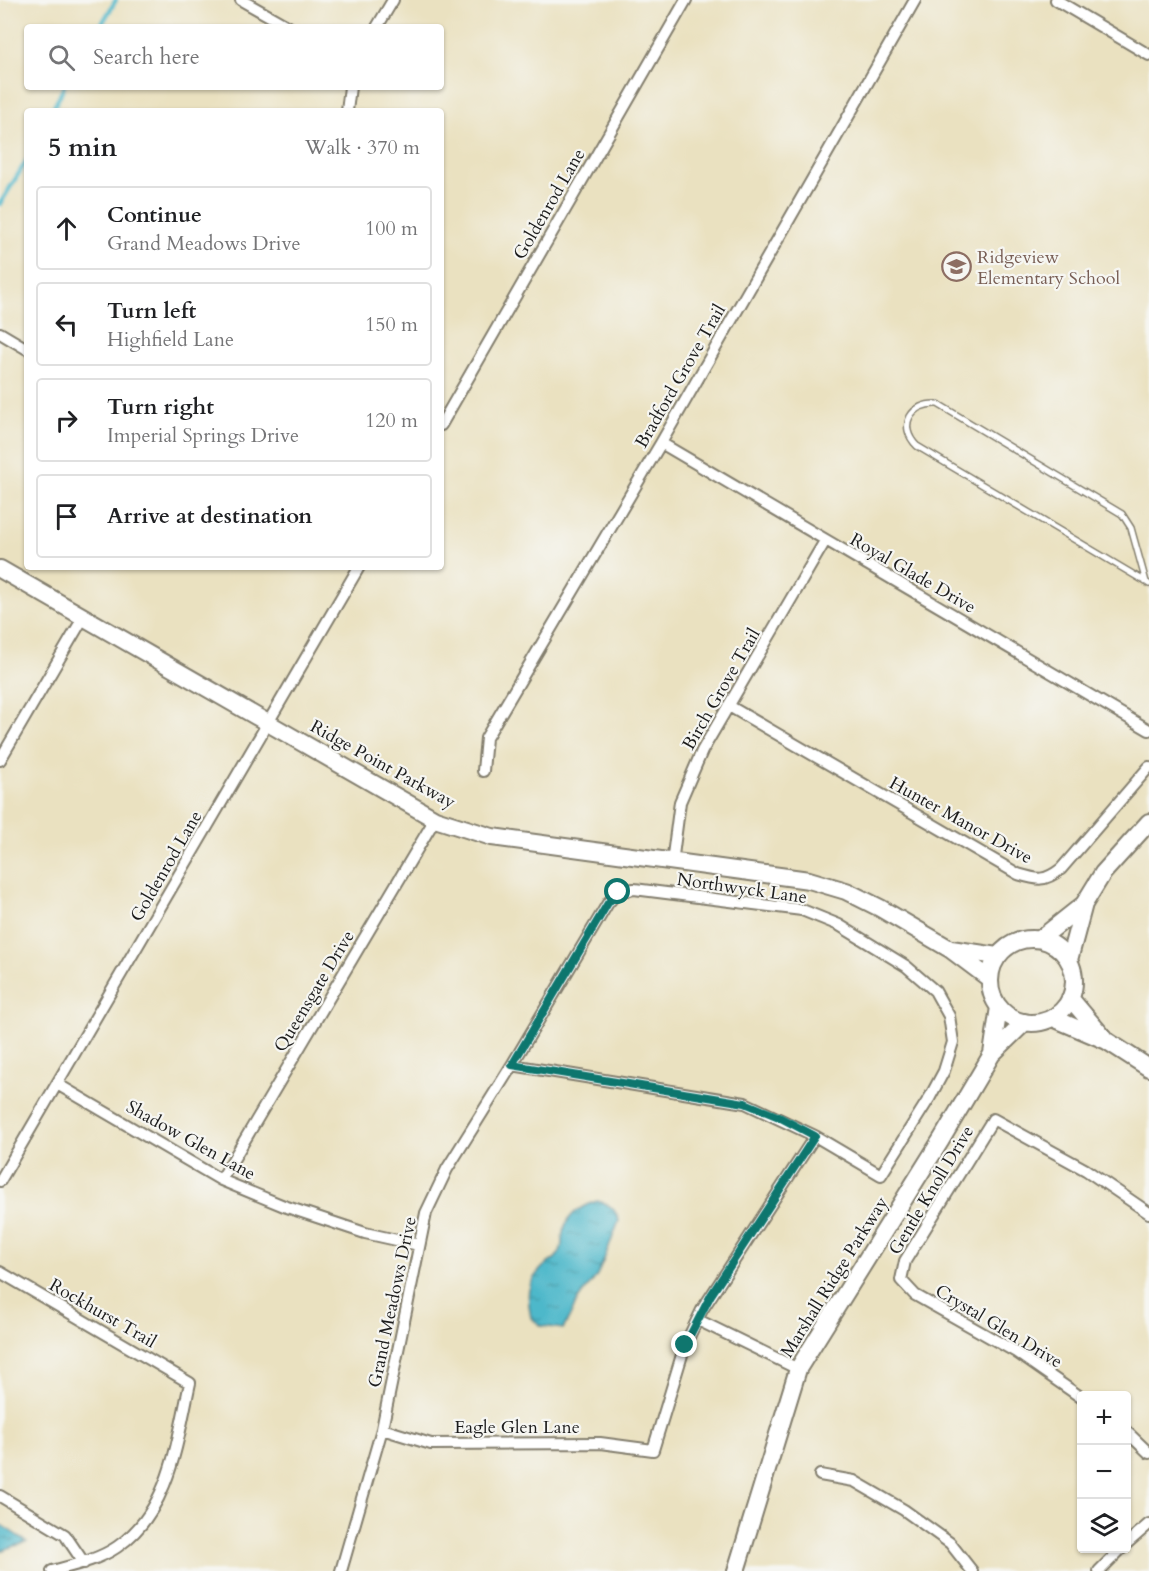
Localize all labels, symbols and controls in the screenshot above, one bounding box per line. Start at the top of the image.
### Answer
search box [24,24,444,90]
icon: search [45,41,78,74]
text: Search here [93,42,200,72]
text: 5 min [48,130,117,165]
text: Walk · 370 m [305,134,420,161]
street label: Goldenrod Lane [508,144,591,264]
text: Continue [107,200,202,230]
icon: ahead [50,212,83,245]
text: 100 m [365,215,418,242]
text: Grand Meadows Drive [107,230,301,257]
place label: Ridgeview Elementary School [977,245,1120,291]
school or university icon: Ridgeview Elementary School [940,251,972,283]
text: Turn left [107,296,196,326]
street label: Bradford Grove Trail [629,299,732,453]
icon: left [50,308,83,341]
text: 150 m [365,311,418,338]
text: Highfield Lane [107,326,234,353]
text: Turn right [107,392,214,422]
icon: right [50,404,83,437]
text: 120 m [365,407,418,434]
text: Imperial Springs Drive [107,422,299,449]
icon: arrive [50,500,83,533]
text: Arrive at destination [107,501,312,531]
street label: Royal Glade Drive [845,527,980,620]
street label: Birch Grove Trail [676,623,767,755]
street label: Ridge Point Parkway [306,714,460,815]
street label: Hunter Manor Drive [885,771,1037,870]
street label: Goldenrod Lane [125,806,208,926]
street label: Northwyck Lane [675,867,808,910]
route start [604,878,630,904]
street label: Queensgate Drive [268,926,361,1057]
street label: Shadow Glen Lane [122,1095,260,1186]
street label: Gentle Knoll Drive [883,1121,980,1260]
street label: Marshall Ridge Parkway [775,1192,894,1363]
street label: Grand Meadows Drive [362,1214,423,1390]
street label: Rockhurst Trail [44,1273,161,1354]
street label: Crystal Glen Drive [930,1279,1067,1374]
route end [671,1331,697,1357]
map controls [1077,1391,1131,1553]
button: + [1077,1391,1131,1445]
street label: Eagle Glen Lane [454,1415,580,1440]
button: − [1077,1445,1131,1499]
button: layers [1077,1499,1131,1553]

